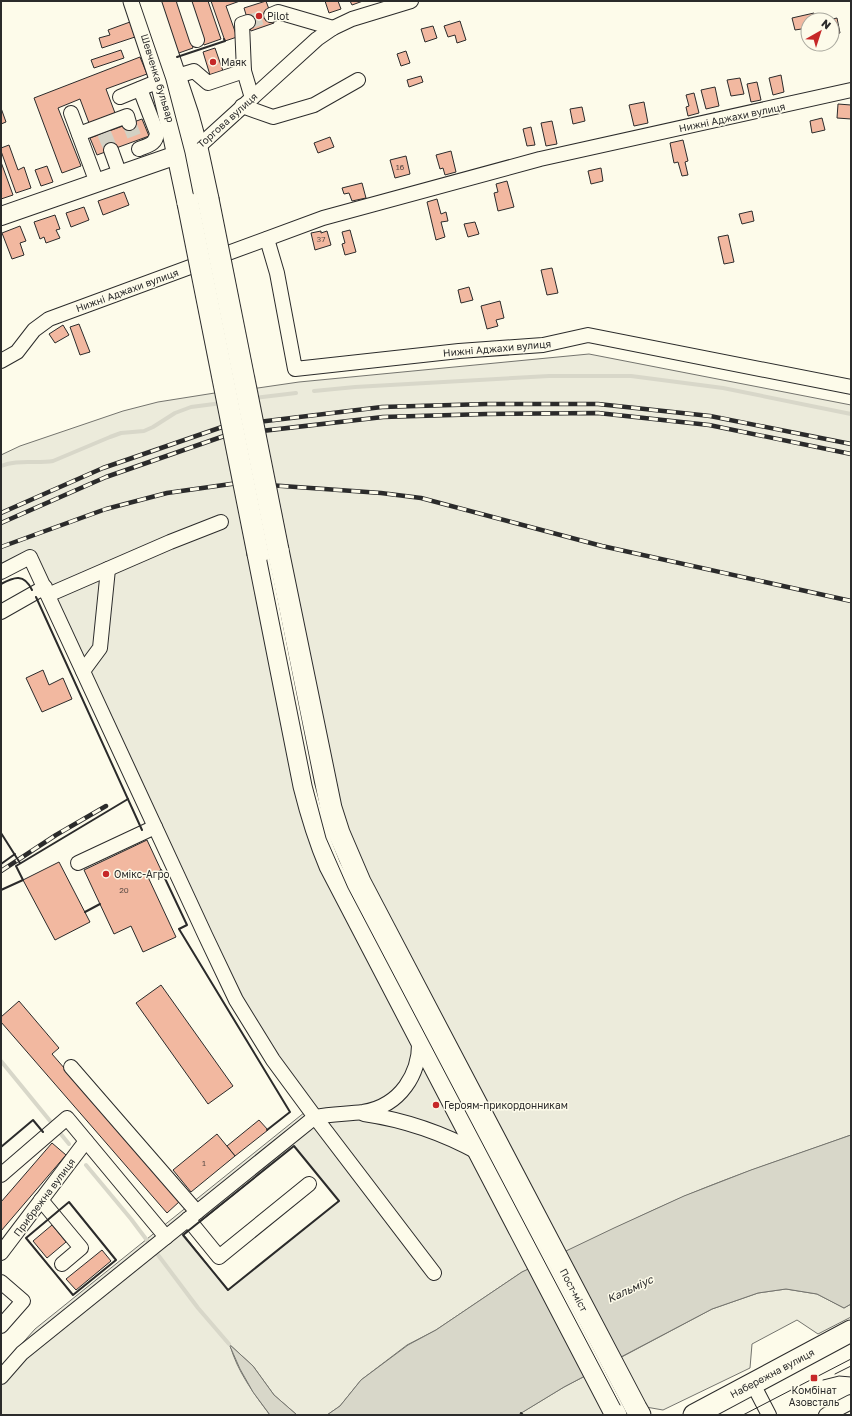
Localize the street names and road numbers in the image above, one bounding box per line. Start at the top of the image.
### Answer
street label: Шевченка бульвар [139,32,177,124]
street label: Торгова вулиця [195,90,259,150]
street label: Нижні Аджахи вулиця [678,100,786,134]
street label: Нижні Аджахи вулиця [74,266,180,314]
street label: Нижні Аджахи вулиця [442,337,552,359]
street label: Прибрежна вулиця [11,1156,77,1238]
street label: Пост-міст [558,1266,590,1314]
street label: Набережна вулиця [728,1346,816,1400]

